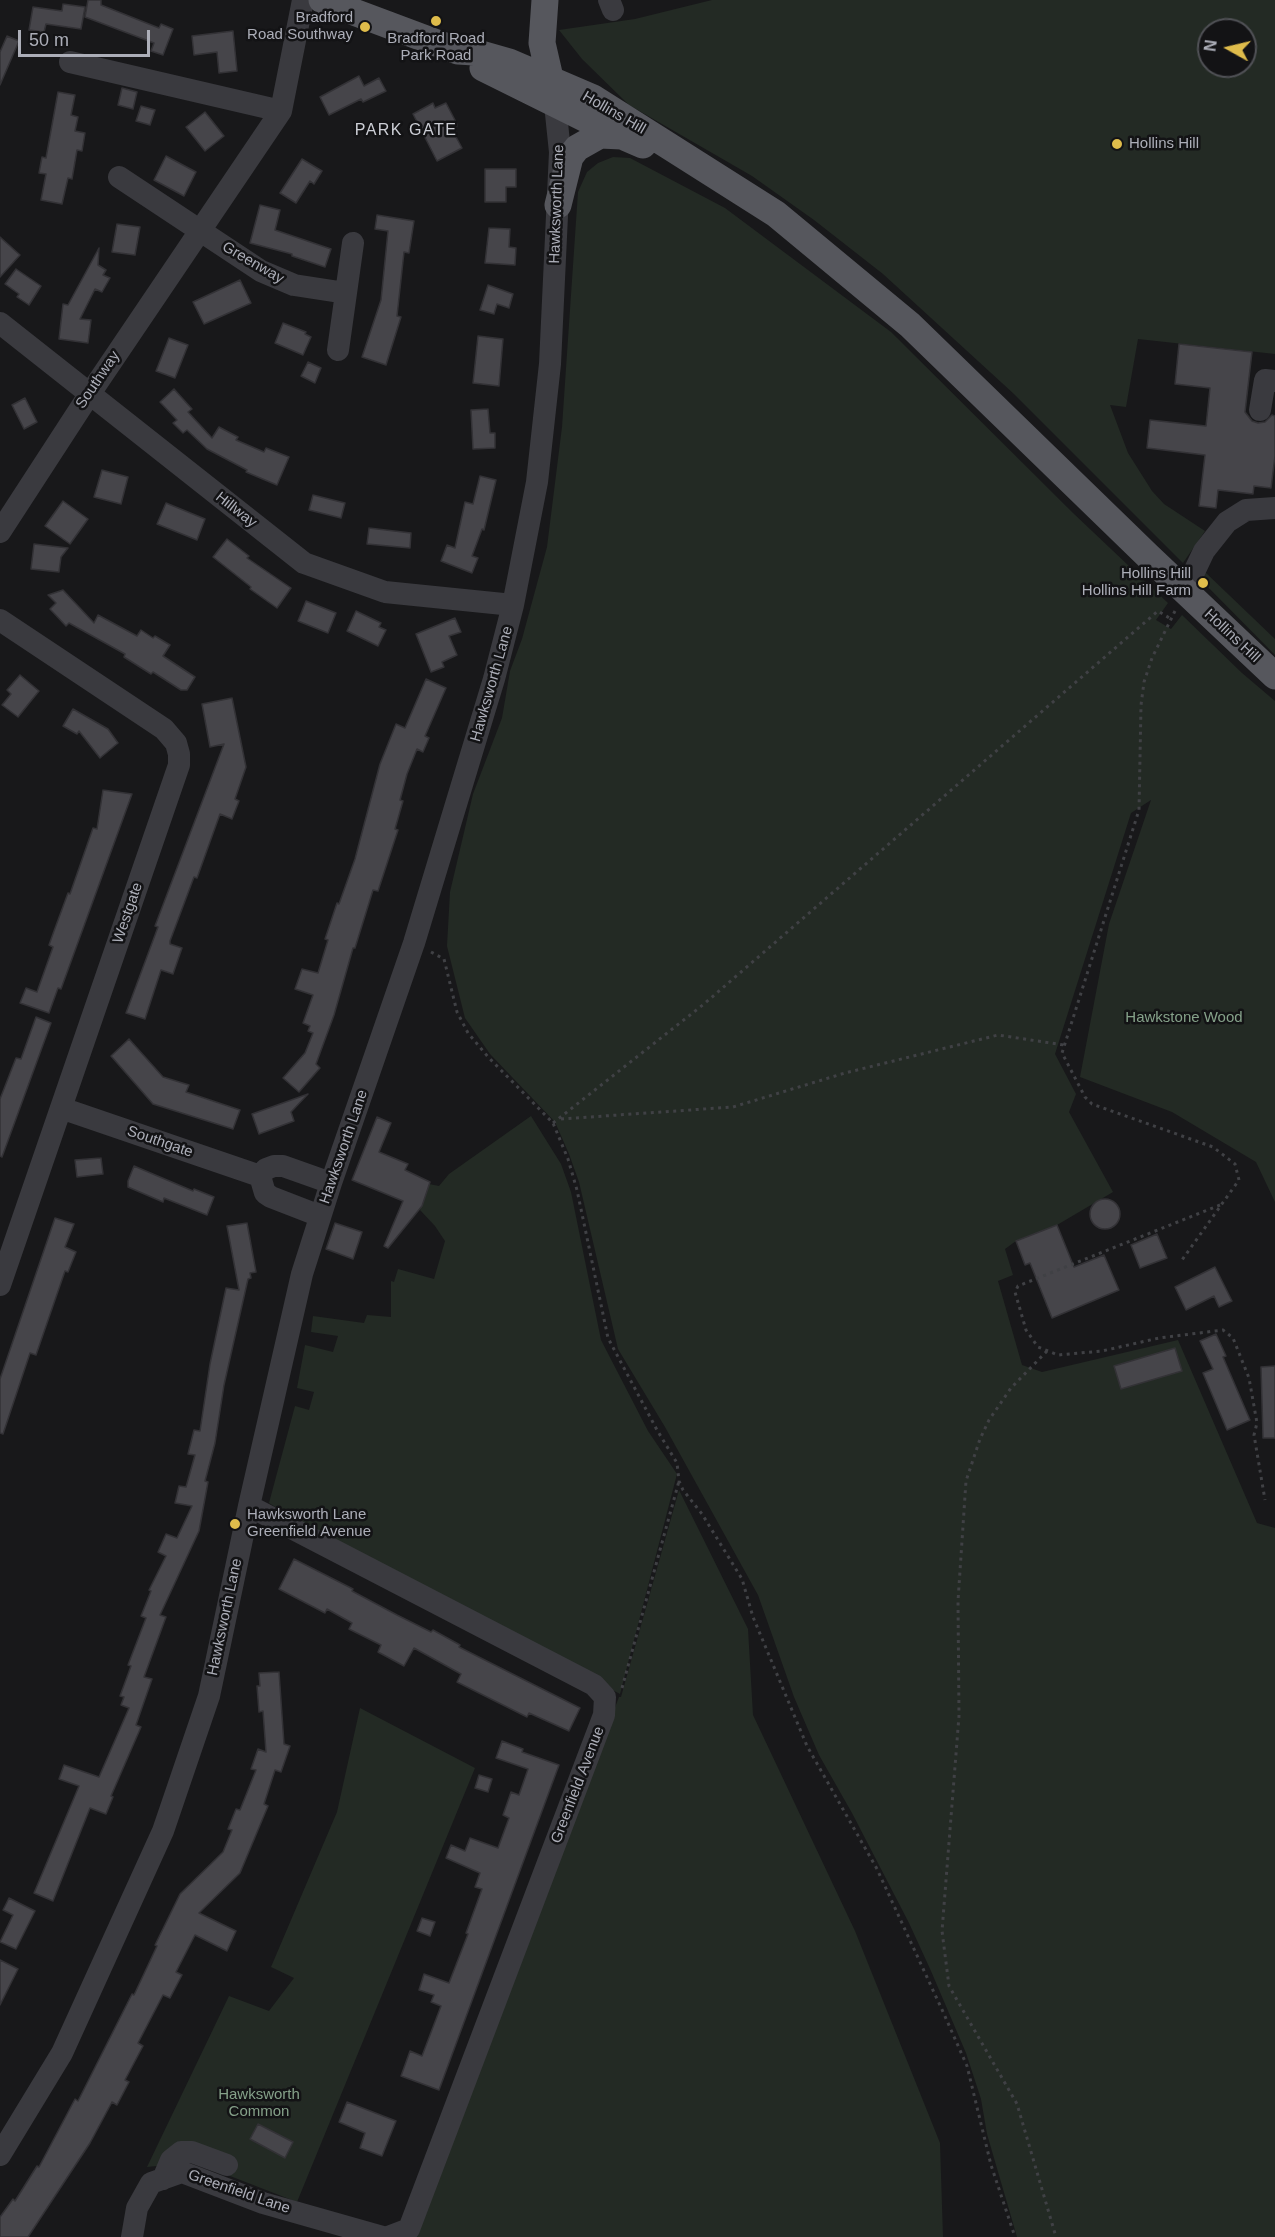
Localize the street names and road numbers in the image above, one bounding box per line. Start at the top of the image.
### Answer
street label: Hollins Hill [579,88,649,138]
street label: Hawksworth Lane [546,144,568,264]
street label: Greenway [219,238,287,288]
street label: Southway [72,348,124,412]
street label: Hillway [212,488,260,532]
street label: Hollins Hill [1200,606,1264,666]
street label: Hawksworth Lane [467,624,517,744]
street label: Westgate [109,880,147,946]
street label: Hawksworth Lane [316,1088,372,1206]
street label: Southgate [125,1122,195,1162]
street label: Hawksworth Lane [204,1557,246,1677]
street label: Greenfield Avenue [547,1724,609,1846]
street label: Greenfield Lane [186,2166,292,2218]

